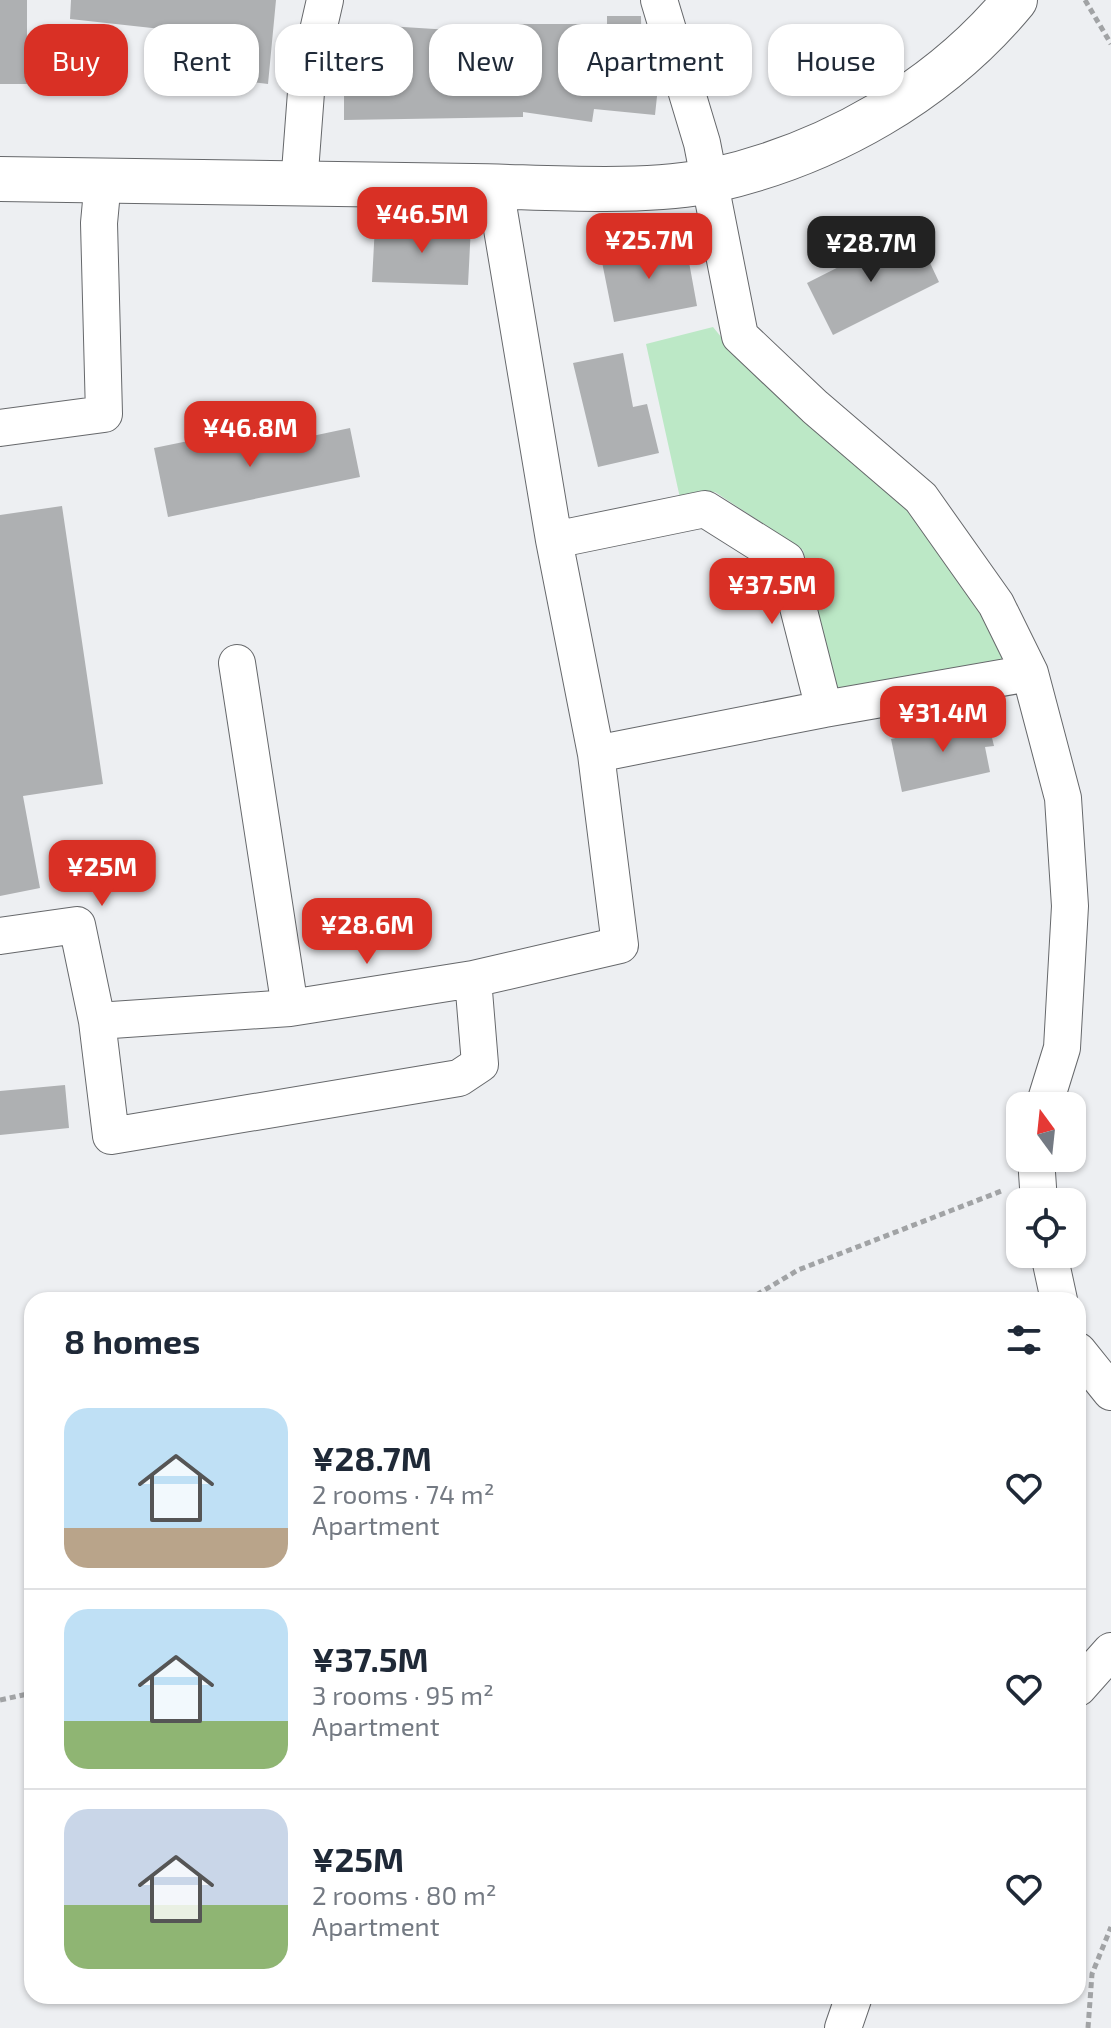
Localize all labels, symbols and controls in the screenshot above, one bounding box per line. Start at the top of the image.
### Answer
chip: Buy [24,24,128,96]
chip: Rent [144,24,259,96]
chip: Filters [275,24,413,96]
chip: New [429,24,542,96]
chip: Apartment [558,24,752,96]
chip: House [768,24,904,96]
pin: ¥46.5M [357,187,487,255]
text: ¥46.5M [375,197,469,228]
pin: ¥25.7M [584,213,714,281]
pin: ¥28.7M [806,216,936,284]
text: ¥25.7M [604,223,694,254]
text: ¥28.7M [825,226,917,257]
pin: ¥46.8M [185,401,315,469]
text: ¥46.8M [202,411,298,442]
pin: ¥37.5M [707,558,837,626]
text: ¥37.5M [727,568,817,599]
pin: ¥31.4M [878,686,1008,754]
text: ¥31.4M [898,696,988,727]
pin: ¥25M [55,840,149,908]
text: ¥25M [67,850,137,881]
pin: ¥28.6M [302,898,432,966]
text: ¥28.6M [320,908,414,939]
north arrow [1006,1092,1086,1172]
map controls [1006,1092,1086,1268]
button: locate [1006,1188,1086,1268]
icon: filters [1002,1318,1046,1362]
text: 8 homes [64,1320,200,1361]
text: ¥28.7M [312,1437,432,1478]
icon: home [128,1440,224,1536]
icon: heart [1002,1466,1046,1510]
text: 2 rooms · 74 m² [312,1478,494,1509]
text: Apartment [312,1509,440,1540]
text: ¥37.5M [312,1638,429,1679]
icon: home [128,1641,224,1737]
icon: heart [1002,1667,1046,1711]
text: 3 rooms · 95 m² [312,1679,494,1710]
text: Apartment [312,1710,440,1741]
text: ¥25M [312,1838,404,1879]
icon: home [128,1841,224,1937]
icon: heart [1002,1867,1046,1911]
text: 2 rooms · 80 m² [312,1879,497,1910]
text: Apartment [312,1910,440,1941]

